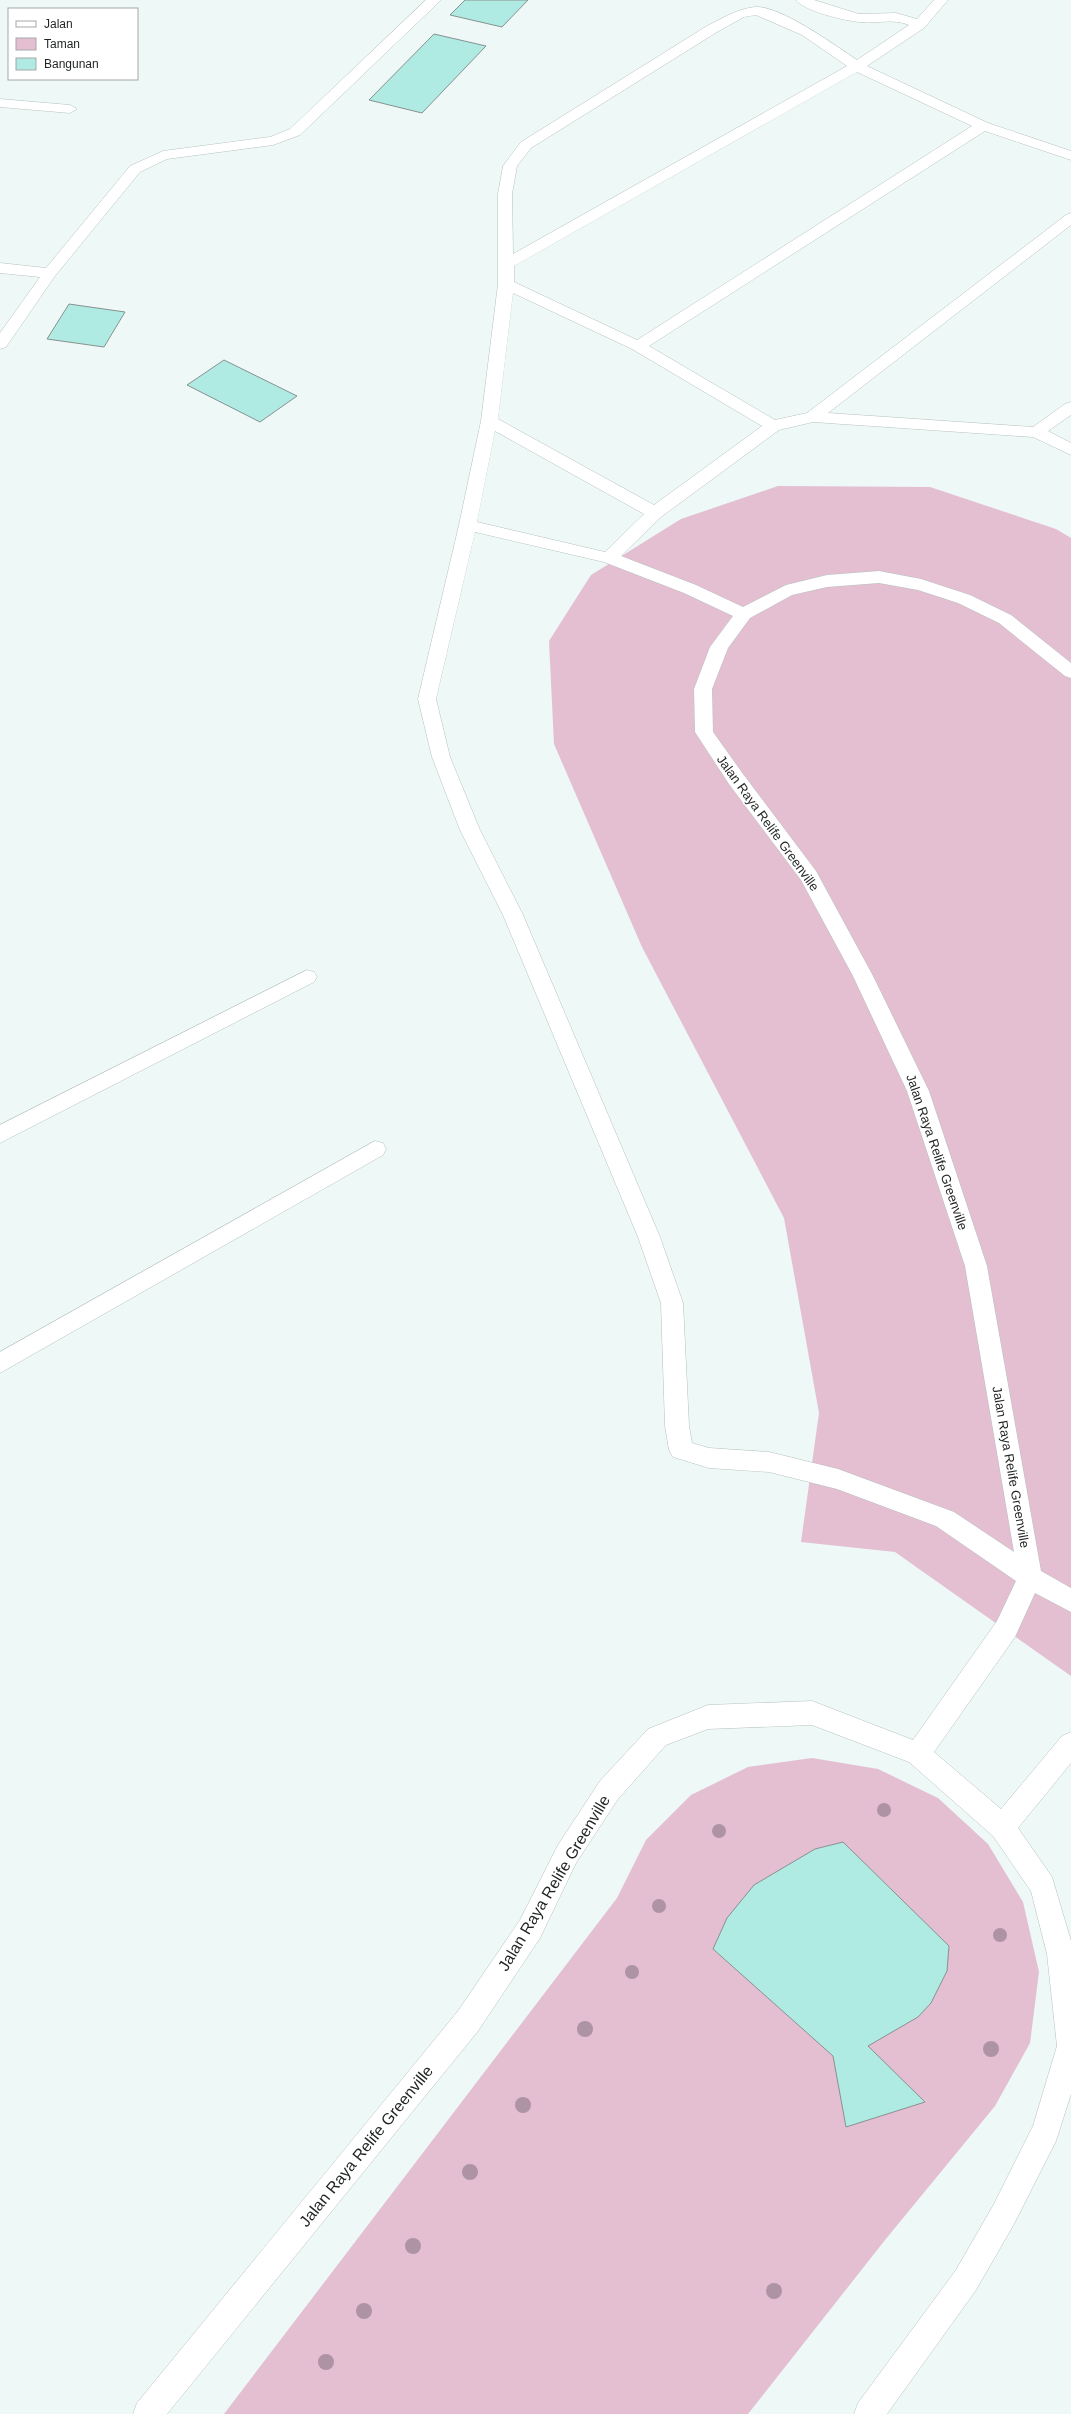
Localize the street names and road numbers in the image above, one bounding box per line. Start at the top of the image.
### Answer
street label: Jalan Raya Relife Greenville [714,752,822,894]
street label: Jalan Raya Relife Greenville [903,1072,971,1232]
street label: Jalan Raya Relife Greenville [989,1385,1033,1549]
street label: Jalan Raya Relife Greenville [495,1792,613,1974]
street label: Jalan Raya Relife Greenville [296,2062,436,2230]

